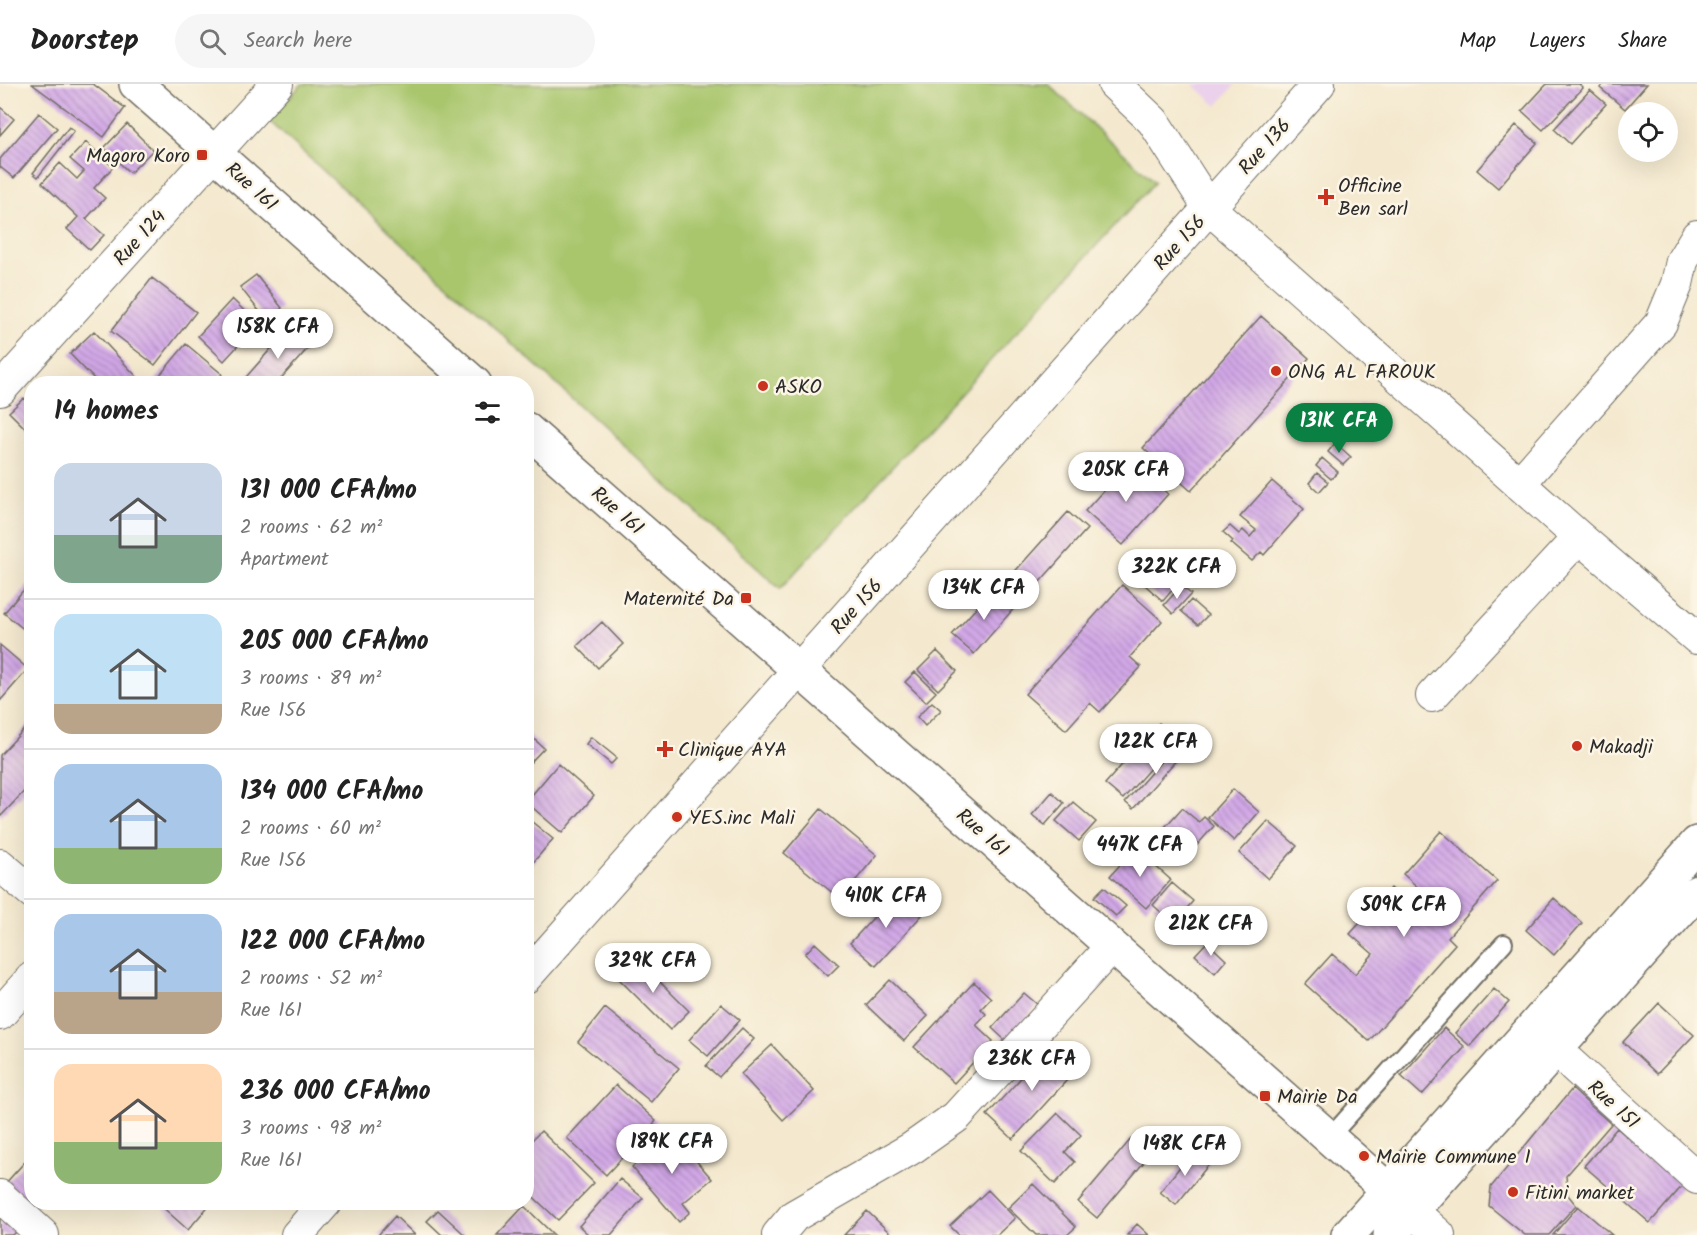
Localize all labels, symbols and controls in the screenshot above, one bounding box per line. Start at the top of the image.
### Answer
search box [175,14,595,68]
text: Doorstep [30,19,139,64]
text: Search here [244,24,352,59]
icon: search [196,25,229,58]
text: Map [1459,25,1496,58]
text: Layers [1529,25,1585,58]
text: Share [1618,25,1667,58]
map controls [1618,102,1678,162]
button: locate [1618,102,1678,162]
street label: Rue 136 [1231,112,1300,183]
place label: Magoro Koro [86,141,190,173]
marker: Magoro Koro [195,148,209,162]
street label: Rue 161 [217,155,284,220]
place label: Officine Ben sarl [1338,171,1408,226]
marker: Officine Ben sarl [1319,190,1333,204]
street label: Rue 124 [106,203,175,274]
street label: Rue 156 [1146,208,1215,279]
pin: 158K CFA [216,309,340,360]
text: 158K CFA [236,312,320,344]
place label: ONG AL FAROUK [1288,357,1436,389]
marker: ONG AL FAROUK [1269,364,1283,378]
place label: ASKO [775,372,822,404]
marker: ASKO [756,379,770,393]
text: 14 homes [54,391,159,433]
icon: filters [471,396,504,429]
pin: 131K CFA [1277,403,1401,454]
text: 131K CFA [1300,406,1378,438]
pin: 205K CFA [1064,452,1188,503]
text: 205K CFA [1082,455,1170,487]
text: 131 000 CFA/mo [240,470,417,512]
street label: Rue 161 [583,479,651,544]
icon: home [102,487,174,559]
text: 2 rooms · 62 m² [240,512,382,544]
text: Apartment [240,544,329,576]
pin: 322K CFA [1115,549,1239,600]
text: 322K CFA [1132,552,1222,584]
pin: 134K CFA [922,570,1046,621]
street label: Rue 156 [823,572,892,643]
text: 134K CFA [942,573,1026,605]
place label: Maternité Da [623,584,734,616]
marker: Maternité Da [739,591,753,605]
text: 205 000 CFA/mo [240,621,429,663]
icon: home [102,638,174,710]
text: 3 rooms · 89 m² [240,663,381,695]
text: Rue 156 [240,695,306,727]
pin: 122K CFA [1094,724,1218,775]
text: 122K CFA [1114,727,1198,759]
place label: Makadji [1589,732,1654,764]
place label: Clinique AYA [678,735,787,767]
marker: Makadji [1570,739,1584,753]
marker: Clinique AYA [656,740,674,758]
text: 134 000 CFA/mo [240,771,423,813]
icon: home [102,788,174,860]
street label: Rue 161 [948,801,1016,866]
place label: YES.inc Mali [689,803,796,835]
marker: YES.inc Mali [670,810,684,824]
text: 2 rooms · 60 m² [240,813,381,845]
pin: 447K CFA [1078,827,1202,878]
text: 447K CFA [1097,830,1183,862]
text: Rue 156 [240,845,306,877]
pin: 410K CFA [824,878,948,929]
text: 410K CFA [845,881,927,913]
pin: 509K CFA [1342,887,1466,938]
text: 509K CFA [1361,890,1447,922]
pin: 212K CFA [1149,906,1273,957]
text: 212K CFA [1169,909,1253,941]
text: 122 000 CFA/mo [240,921,425,963]
icon: home [102,938,174,1010]
pin: 329K CFA [591,943,715,994]
text: 329K CFA [609,946,697,978]
text: 2 rooms · 52 m² [240,963,382,995]
text: Rue 161 [240,995,302,1027]
pin: 236K CFA [970,1041,1094,1092]
text: 236K CFA [988,1044,1076,1076]
text: 236 000 CFA/mo [240,1071,431,1113]
street label: Rue 151 [1579,1073,1646,1138]
place label: Mairie Da [1277,1082,1358,1114]
icon: home [102,1088,174,1160]
marker: Mairie Da [1258,1089,1272,1103]
text: 3 rooms · 98 m² [240,1113,381,1145]
pin: 189K CFA [610,1124,734,1175]
pin: 148K CFA [1123,1126,1247,1177]
text: 189K CFA [630,1127,714,1159]
text: 148K CFA [1143,1129,1227,1161]
place label: Mairie Commune I [1376,1142,1531,1174]
text: Rue 161 [240,1145,302,1177]
marker: Mairie Commune I [1357,1149,1371,1163]
place label: Fitini market [1525,1178,1634,1210]
marker: Fitini market [1506,1185,1520,1199]

